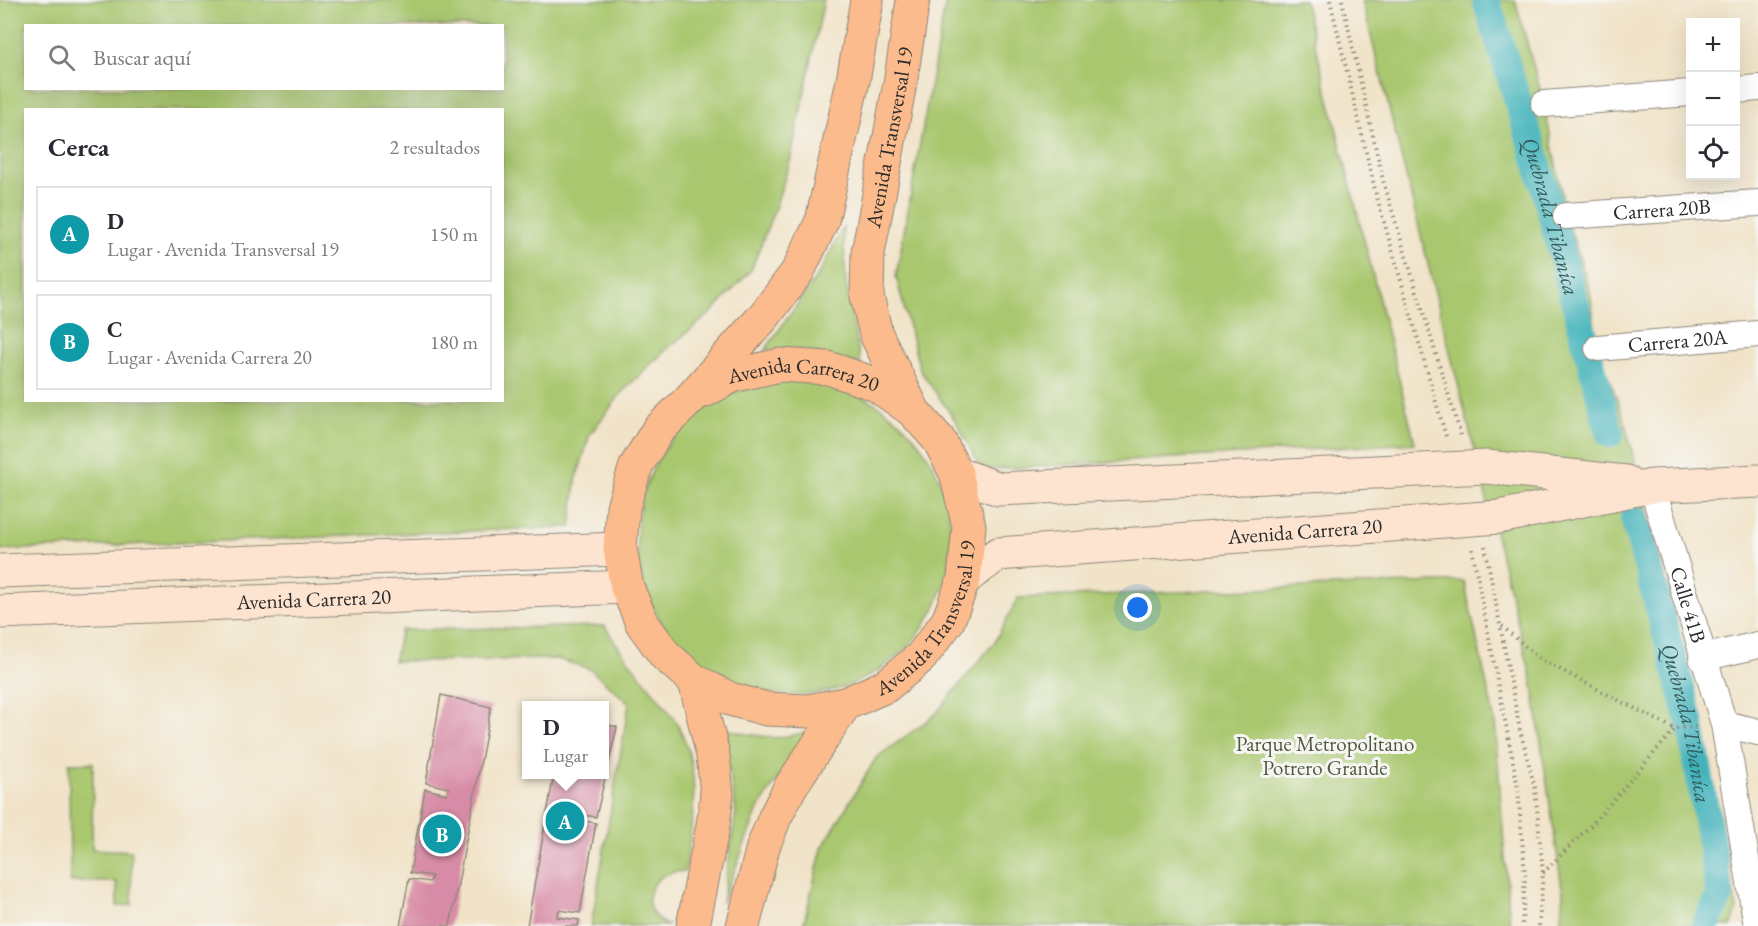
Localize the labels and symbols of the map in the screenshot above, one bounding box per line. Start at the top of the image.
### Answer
street label: Avenida Transversal 19 [859,45,919,231]
water label: Quebrada Tibaníca [1515,134,1586,299]
street label: Carrera 20B [1612,192,1711,226]
street label: Carrera 20A [1627,323,1729,358]
street label: Avenida Carrera 20 [724,351,883,397]
street label: Avenida Carrera 20 [1226,512,1383,550]
street label: Avenida Transversal 19 [871,539,981,702]
street label: Calle 41B [1664,563,1713,646]
street label: Avenida Carrera 20 [235,582,392,616]
your location [1123,593,1152,622]
water label: Quebrada Tibaníca [1654,640,1718,805]
park label: Parque Metropolitano Potrero Grande [1236,730,1414,781]
pin: A [546,798,584,844]
pin: B [422,812,462,856]

